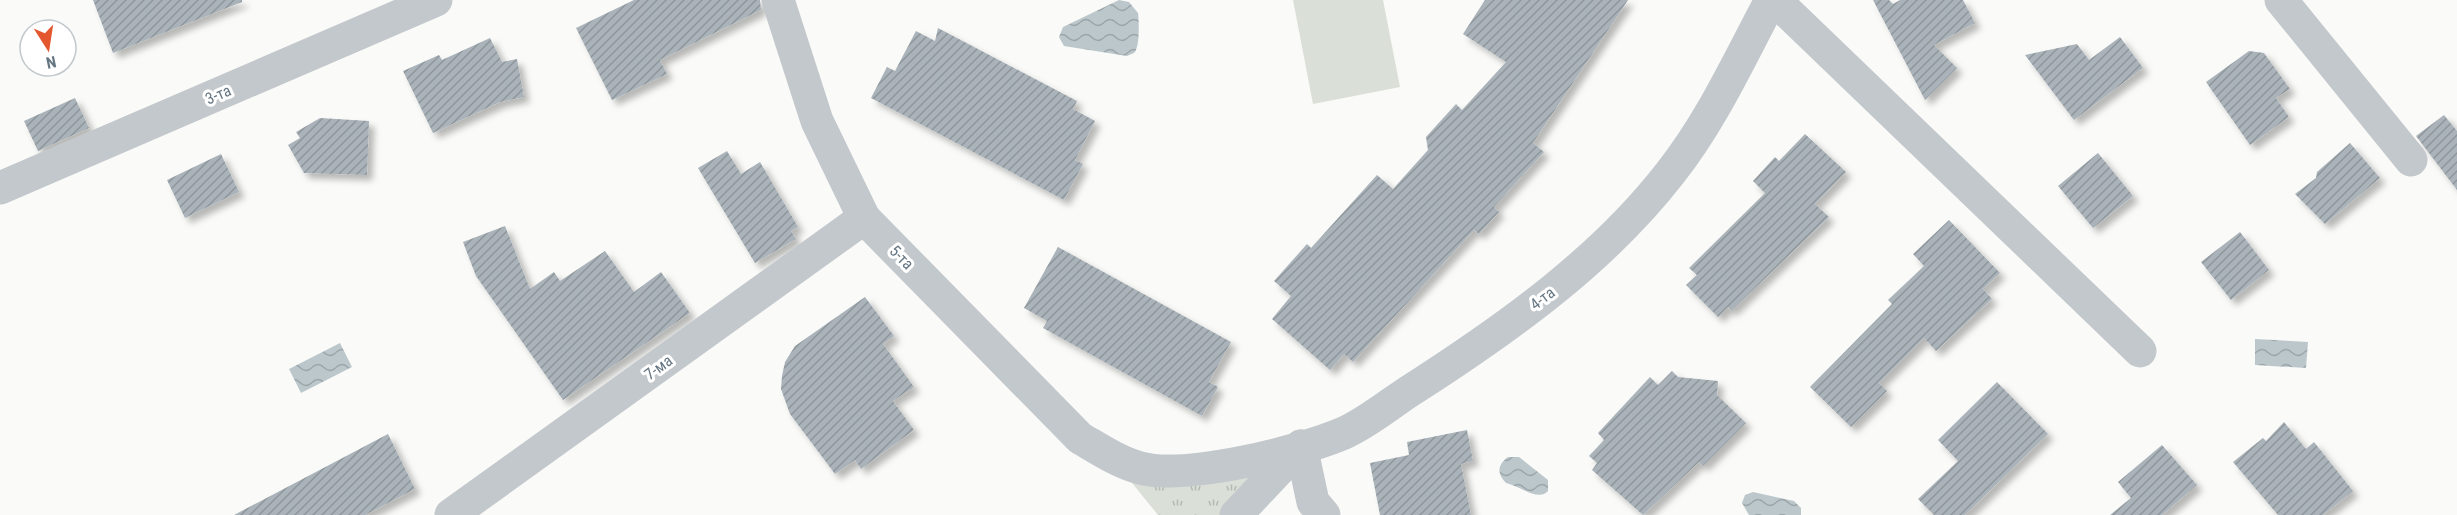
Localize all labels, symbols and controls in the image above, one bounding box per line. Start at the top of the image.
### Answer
north arrow [18,18,78,78]
text: N [44,52,58,72]
street label: 3-та [202,81,234,108]
street label: 5-та [886,241,918,273]
street label: 4-та [1526,283,1558,314]
street label: 7-ма [641,351,676,384]

